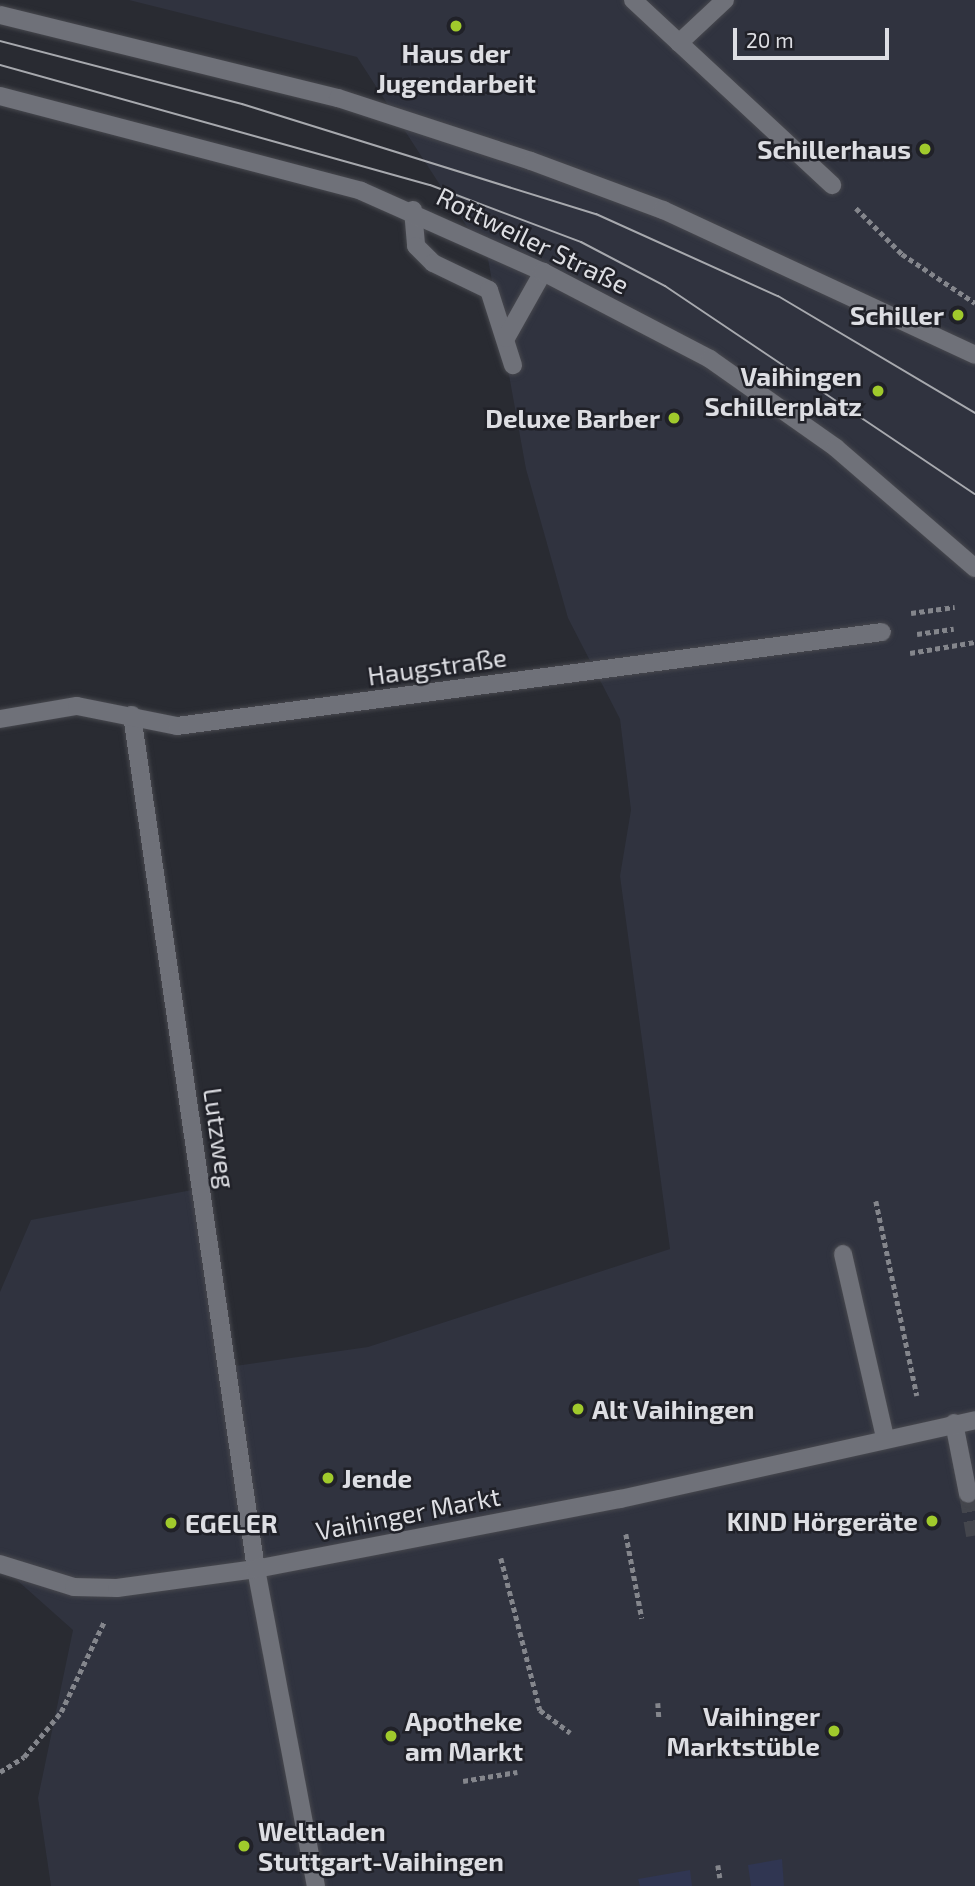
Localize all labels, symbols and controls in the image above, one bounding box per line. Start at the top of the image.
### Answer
scale bar [737,14,893,58]
marker: Haus der Jugendarbeit [448,18,464,34]
text: 20 m [746,27,794,52]
place label: Haus der Jugendarbeit [376,37,536,98]
place label: Schillerhaus [757,133,911,165]
marker: Schillerhaus [917,141,933,157]
street label: Rottweiler Straße [431,180,635,300]
place label: Schiller [850,299,944,331]
marker: Schiller [950,307,966,323]
place label: Vaihingen Schillerplatz [705,360,862,422]
marker: Vaihingen Schillerplatz [868,381,888,401]
place label: Deluxe Barber [485,402,660,434]
marker: Deluxe Barber [666,410,682,426]
street label: Haugstraße [365,641,509,691]
street label: Lutzweg [198,1086,242,1190]
place label: Alt Vaihingen [592,1393,755,1425]
marker: Alt Vaihingen [570,1401,586,1417]
place label: Jende [342,1462,412,1494]
marker: Jende [320,1470,336,1486]
street label: Vaihinger Markt [313,1480,503,1546]
place label: KIND Hörgeräte [727,1505,918,1537]
place label: EGELER [185,1507,278,1539]
marker: KIND Hörgeräte [924,1513,940,1529]
marker: EGELER [163,1515,179,1531]
place label: Vaihinger Marktstüble [667,1700,820,1762]
place label: Apotheke am Markt [405,1705,523,1766]
marker: Vaihinger Marktstüble [826,1723,842,1739]
marker: Apotheke am Markt [383,1728,399,1744]
place label: Weltladen Stuttgart-Vaihingen [258,1815,504,1876]
marker: Weltladen Stuttgart-Vaihingen [236,1838,252,1854]

